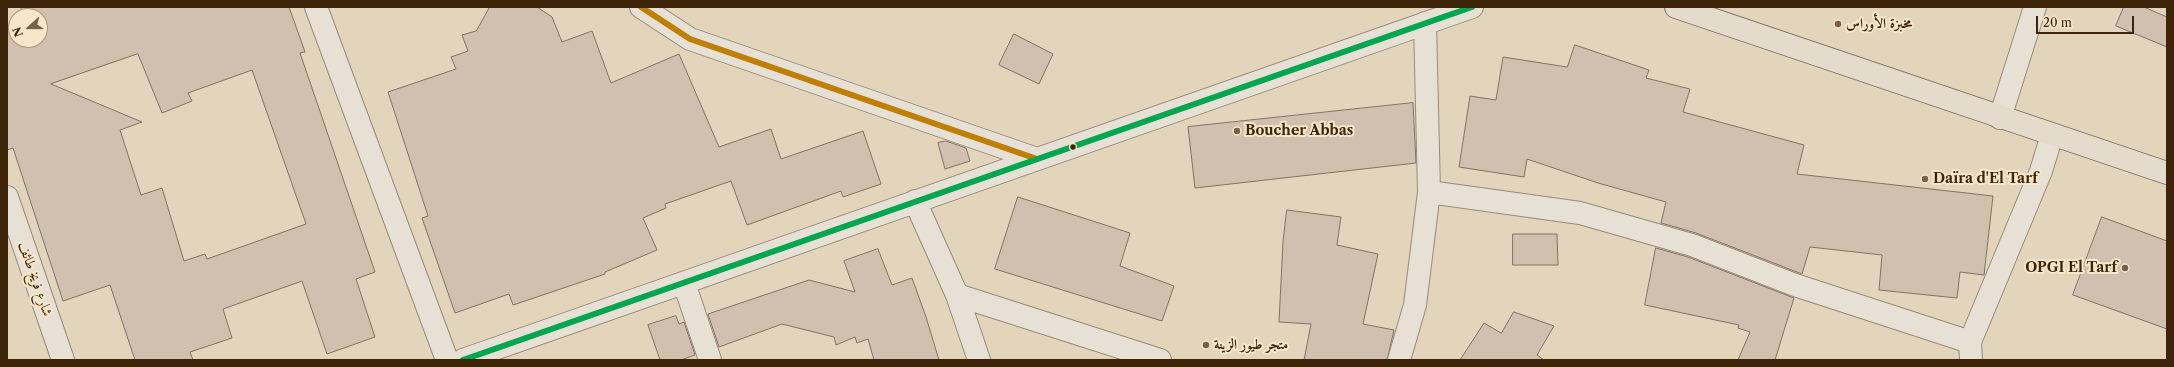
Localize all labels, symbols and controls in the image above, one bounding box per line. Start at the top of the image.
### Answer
north arrow [8,8,48,48]
scale bar [2038,8,2136,34]
text: 20 m [2043,15,2072,30]
place label: مخبزة الأوراس [1846,16,1912,32]
marker: مخبزة الأوراس [1833,19,1843,29]
text: N [9,25,26,39]
place label: Boucher Abbas [1245,123,1353,139]
marker: Boucher Abbas [1232,126,1242,136]
unlabelled marker [1068,142,1078,152]
place label: Daïra d'El Tarf [1933,171,2038,187]
marker: Daïra d'El Tarf [1920,174,1930,184]
street label: شارع فريخ طائف [14,240,56,318]
place label: OPGI El Tarf [2025,260,2117,276]
marker: OPGI El Tarf [2120,263,2130,273]
place label: متجر طيور الزينة [1214,337,1288,353]
marker: متجر طيور الزينة [1201,340,1211,350]

